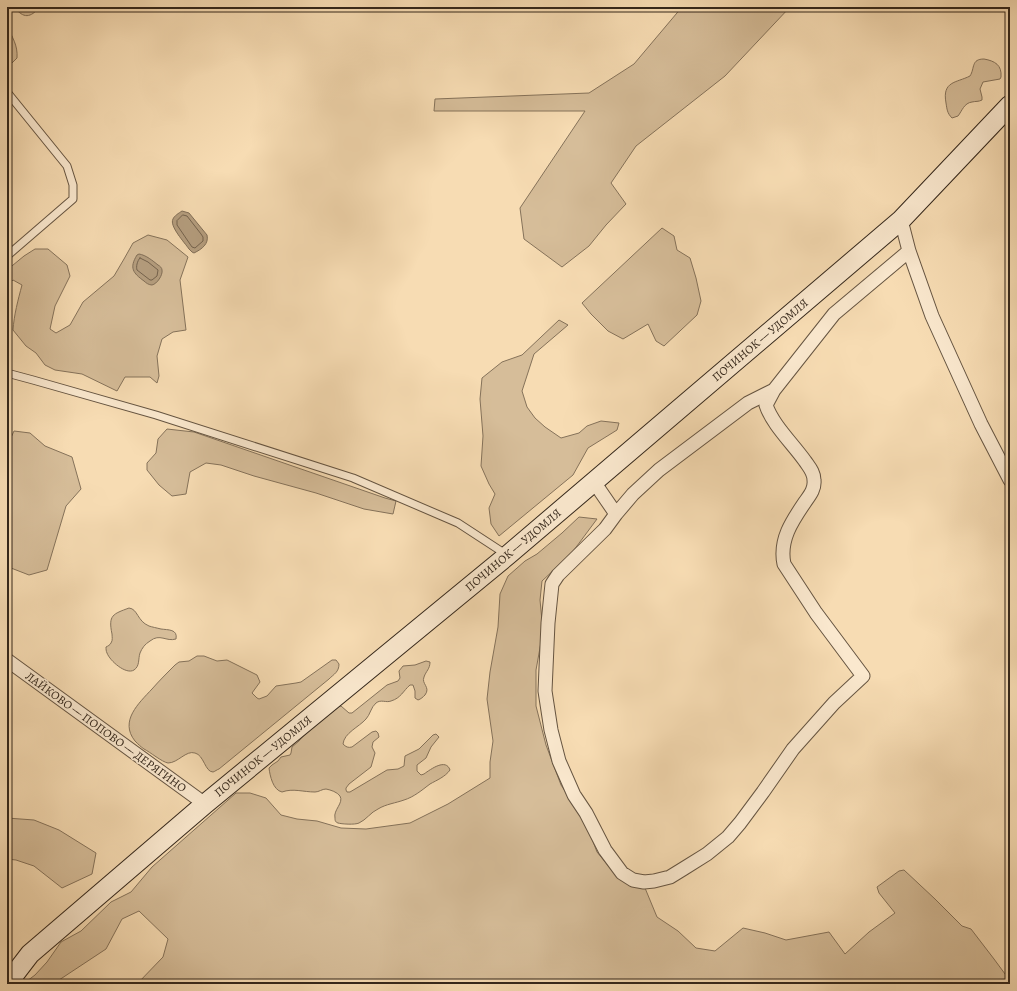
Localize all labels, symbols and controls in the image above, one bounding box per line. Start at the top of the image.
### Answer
street label: ПОЧИНОК — УДОМЛЯ [708,295,812,385]
street label: ПОЧИНОК — УДОМЛЯ [461,505,565,595]
street label: ЛАЙКОВО — ПОПОВО — ДЕРЯГИНО [22,668,190,796]
street label: ПОЧИНОК — УДОМЛЯ [211,712,315,800]

